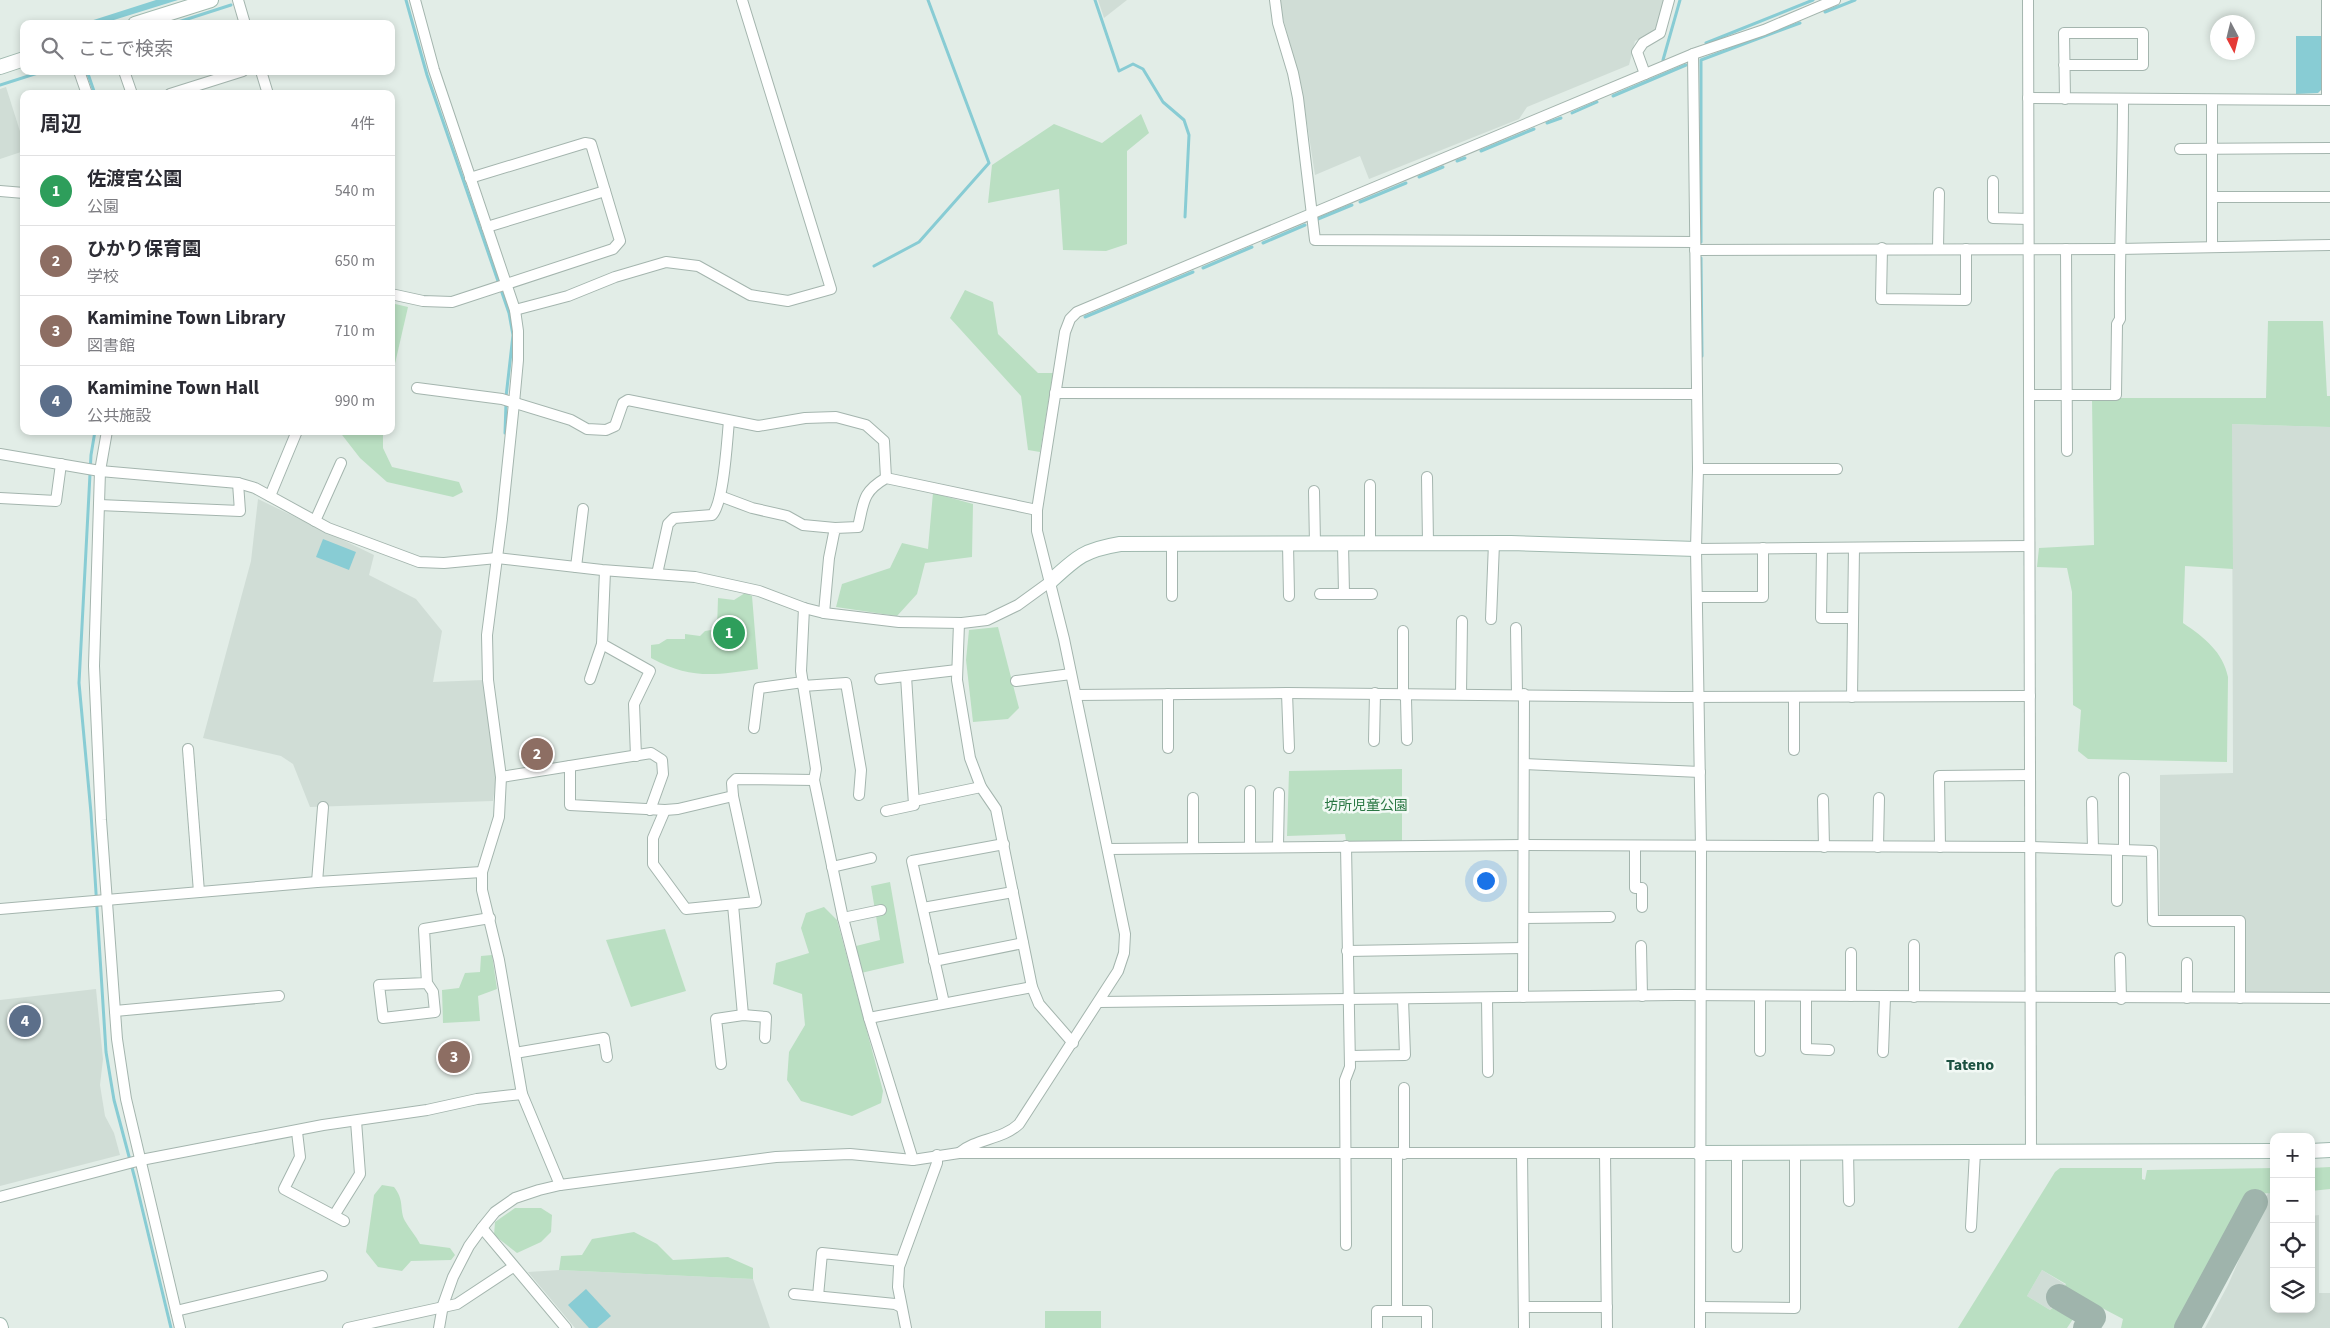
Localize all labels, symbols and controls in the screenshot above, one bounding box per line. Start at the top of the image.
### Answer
north arrow [2210,15,2255,60]
search box [20,20,395,75]
icon: search [38,34,66,62]
text: ここで検索 [78,36,173,63]
text: 周辺 [40,109,82,139]
text: 4件 [351,113,375,135]
text: 佐渡宮公園 [87,166,182,193]
text: 1 [52,180,60,202]
text: 540 m [335,180,375,202]
text: 公園 [87,196,119,218]
text: ひかり保育園 [87,236,201,263]
text: 2 [52,250,60,272]
text: 650 m [335,250,375,272]
text: 学校 [87,266,119,288]
text: Kamimine Town Library [87,305,286,332]
text: 3 [52,320,60,342]
text: 710 m [335,320,375,342]
text: 図書館 [87,335,135,357]
text: Kamimine Town Hall [87,375,259,402]
text: 4 [52,390,60,412]
text: 990 m [335,390,375,412]
text: 公共施設 [87,405,151,427]
pin: 1 [713,614,745,652]
pin: 2 [521,735,553,773]
park label: 坊所児童公園 [1324,796,1408,816]
your location [1473,868,1499,894]
pin: 4 [9,1002,41,1040]
pin: 3 [438,1038,470,1076]
district label: Tateno [1946,1054,1994,1076]
map controls [2270,1133,2315,1313]
button: + [2270,1133,2315,1178]
button: − [2270,1178,2315,1223]
button: locate [2270,1223,2315,1268]
button: layers [2270,1268,2315,1313]

